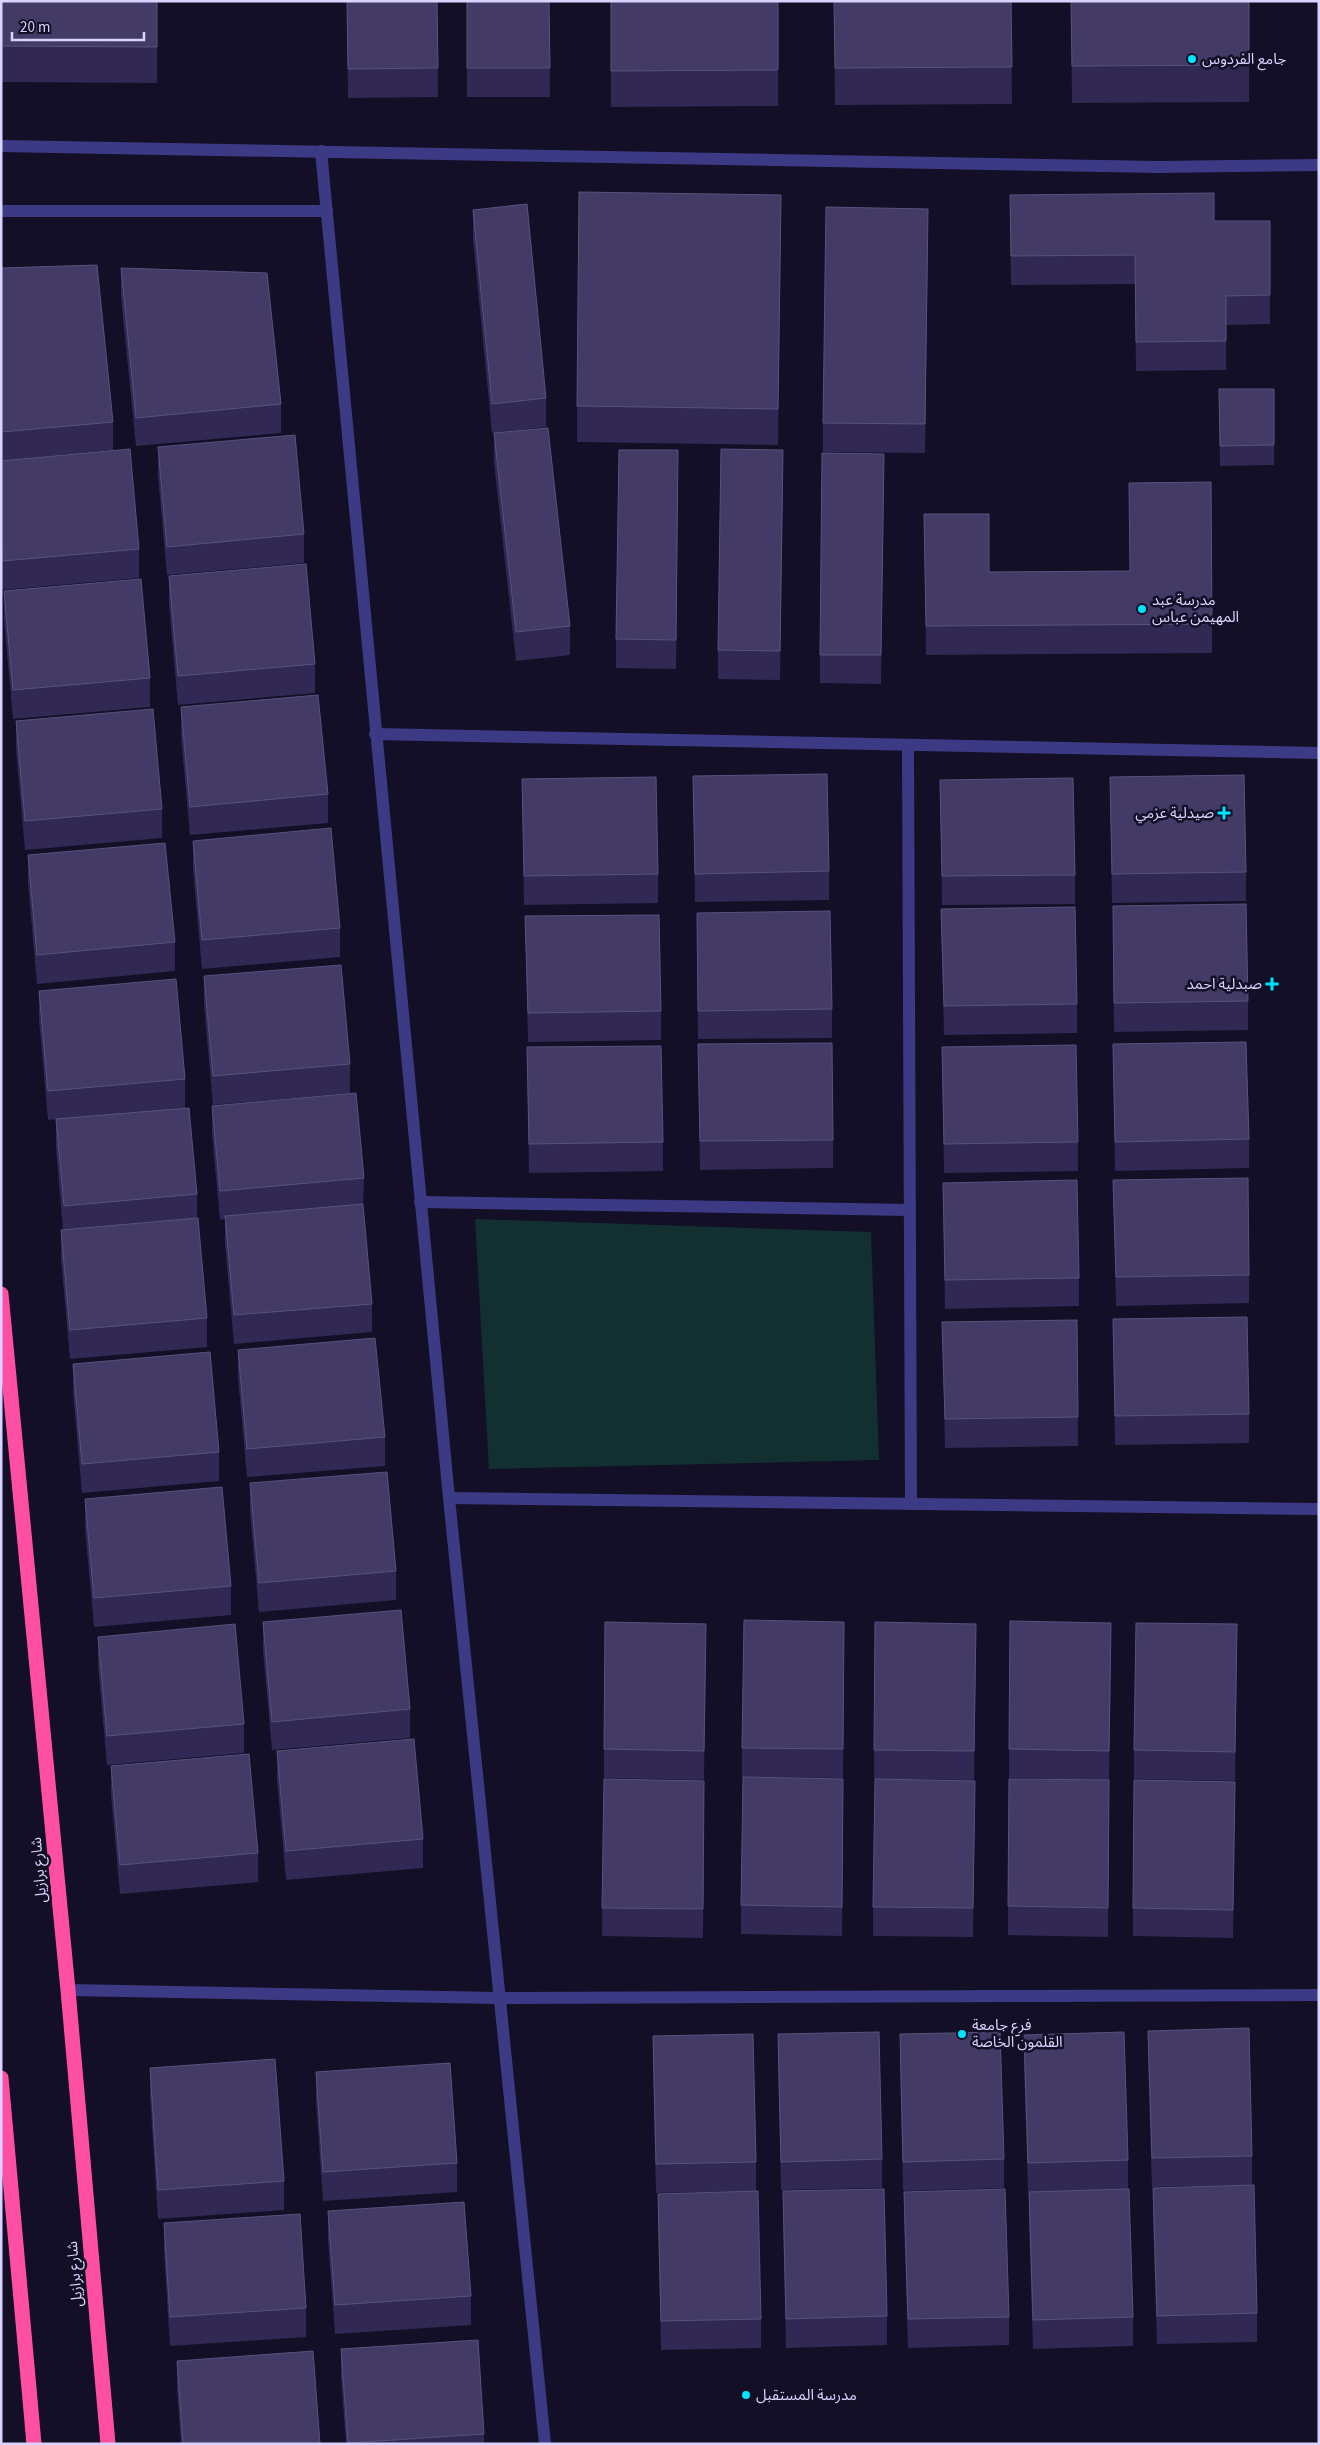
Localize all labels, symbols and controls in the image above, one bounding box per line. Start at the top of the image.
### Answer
scale bar [12,10,145,42]
text: 20 m [20,17,50,38]
place label: جامع الفردوس [1202,49,1287,71]
marker: جامع الفردوس [1186,53,1198,65]
place label: مدرسة عبد المهيمن عباس [1152,590,1239,628]
marker: مدرسة عبد المهيمن عباس [1136,603,1148,615]
place label: صيدلية عزمي [1135,803,1214,824]
marker: صيدلية عزمي [1218,807,1230,819]
place label: صبدلية احمد [1186,974,1262,995]
marker: صبدلية احمد [1266,978,1278,990]
street label: شارع برازيل [26,1836,53,1904]
place label: فرع جامعة القلمون الخاصة [972,2015,1063,2053]
marker: فرع جامعة القلمون الخاصة [956,2028,968,2040]
street label: شارع برازيل [62,2240,89,2308]
place label: مدرسة المستقبل [756,2385,857,2406]
marker: مدرسة المستقبل [740,2389,752,2401]

